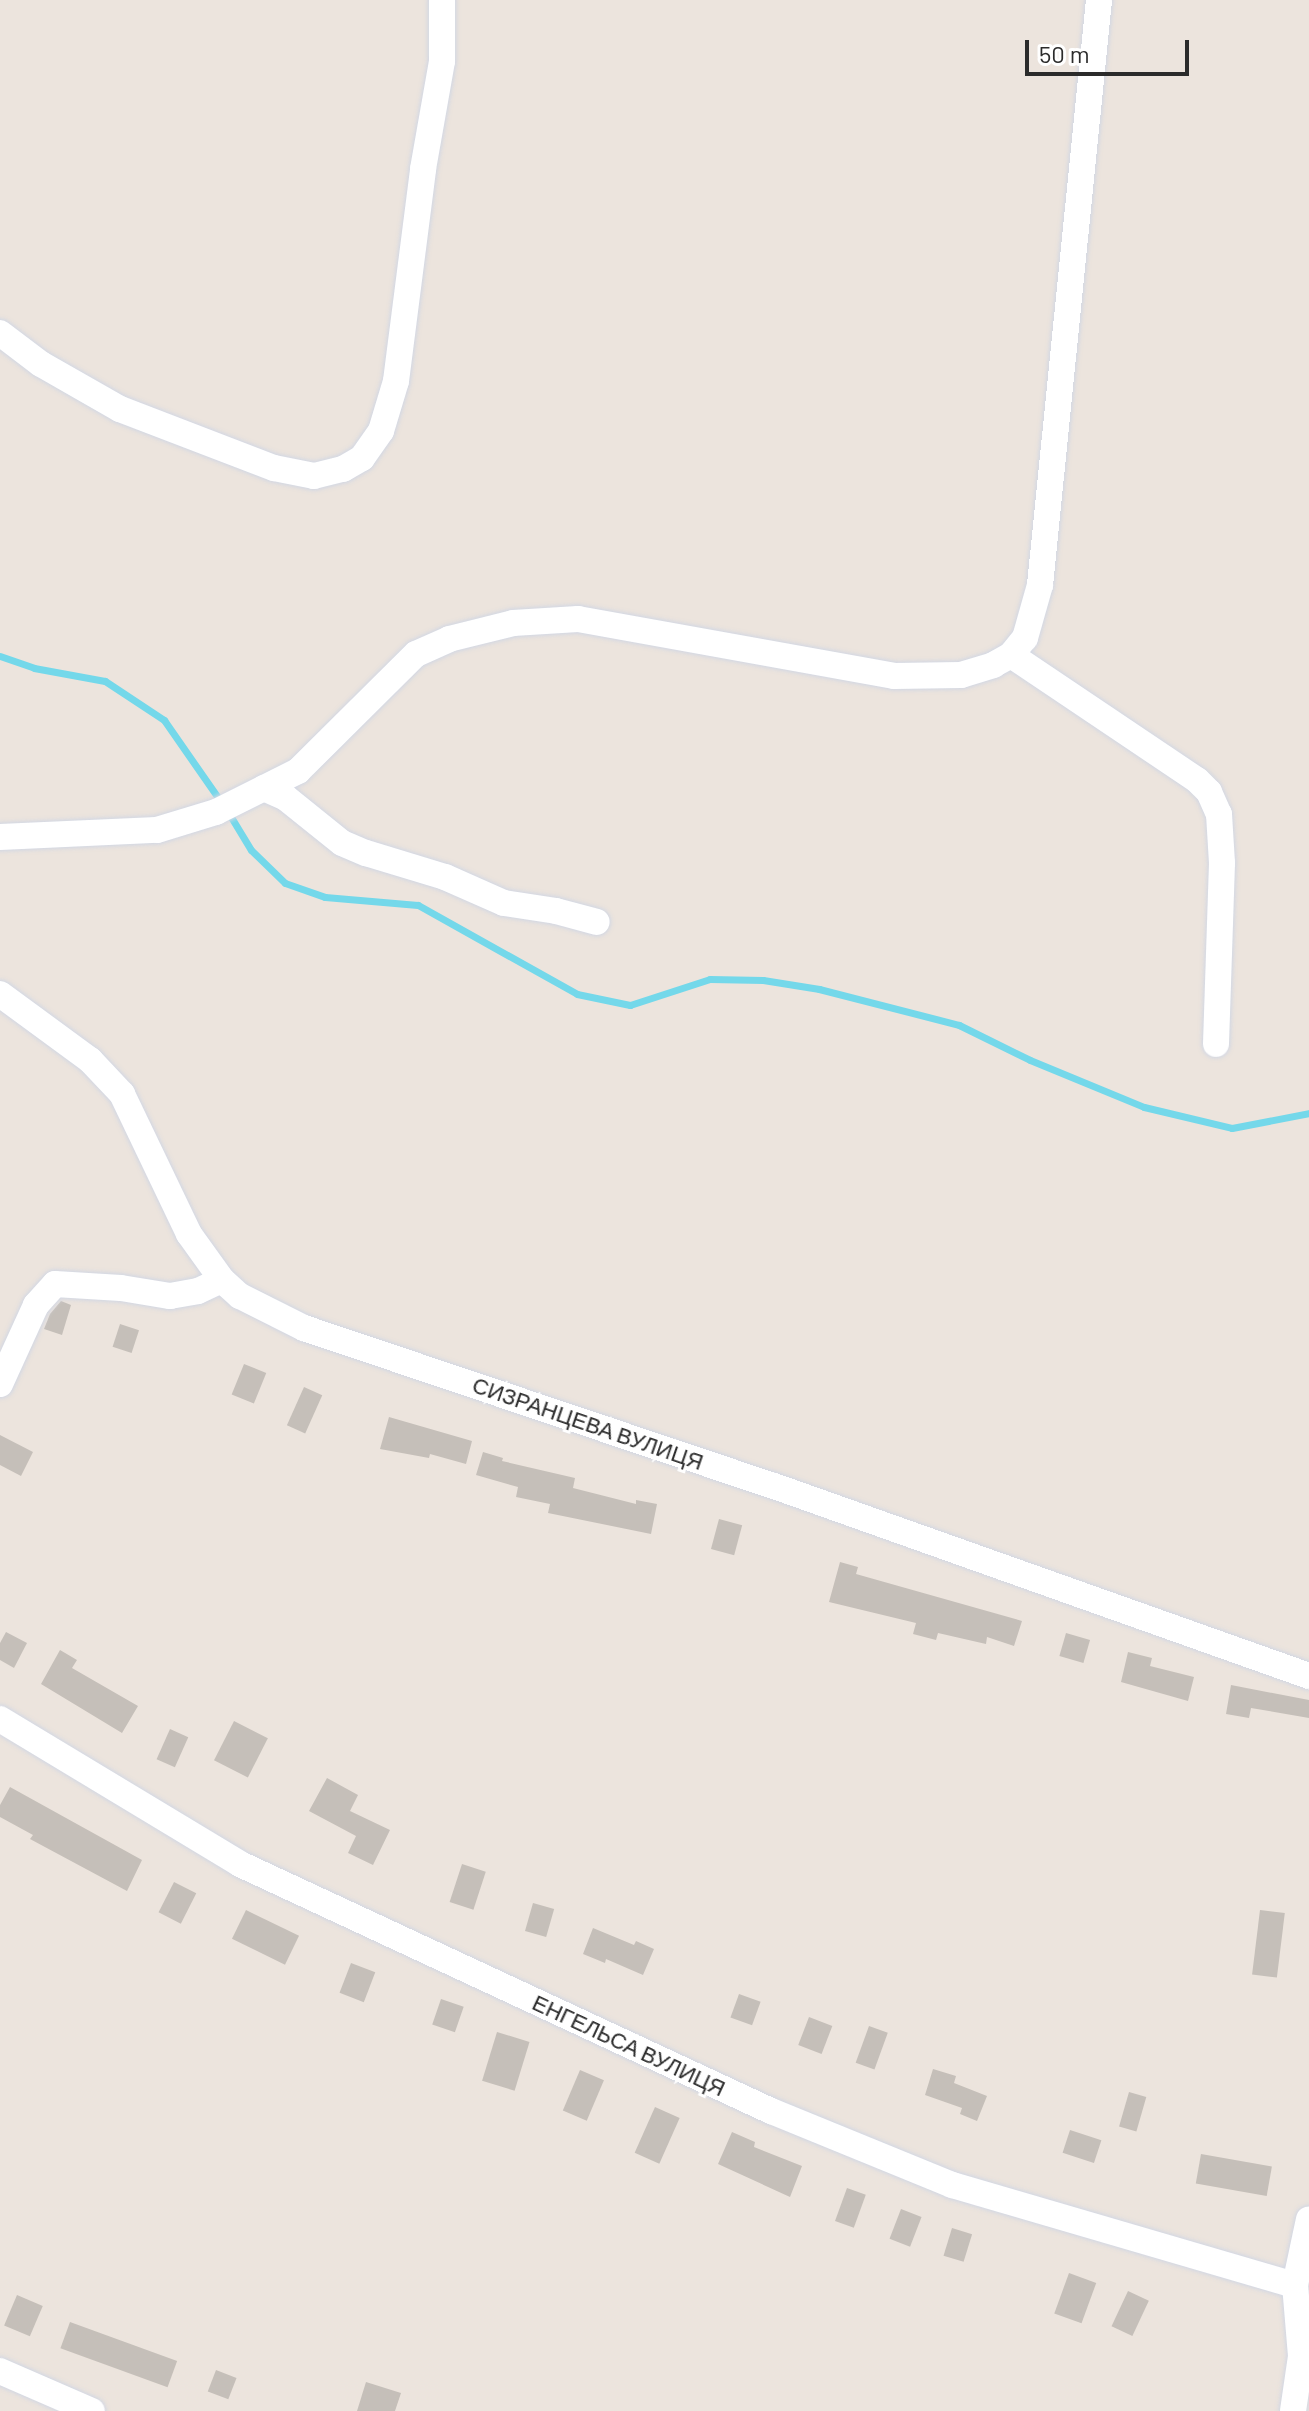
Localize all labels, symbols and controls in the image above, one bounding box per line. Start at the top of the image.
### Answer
scale bar [1029,24,1193,74]
text: 50 m [1039,39,1090,68]
street label: СИЗРАНЦЕВА ВУЛИЦЯ [469,1371,707,1475]
street label: ЕНГЕЛЬСА ВУЛИЦЯ [528,1989,730,2101]

